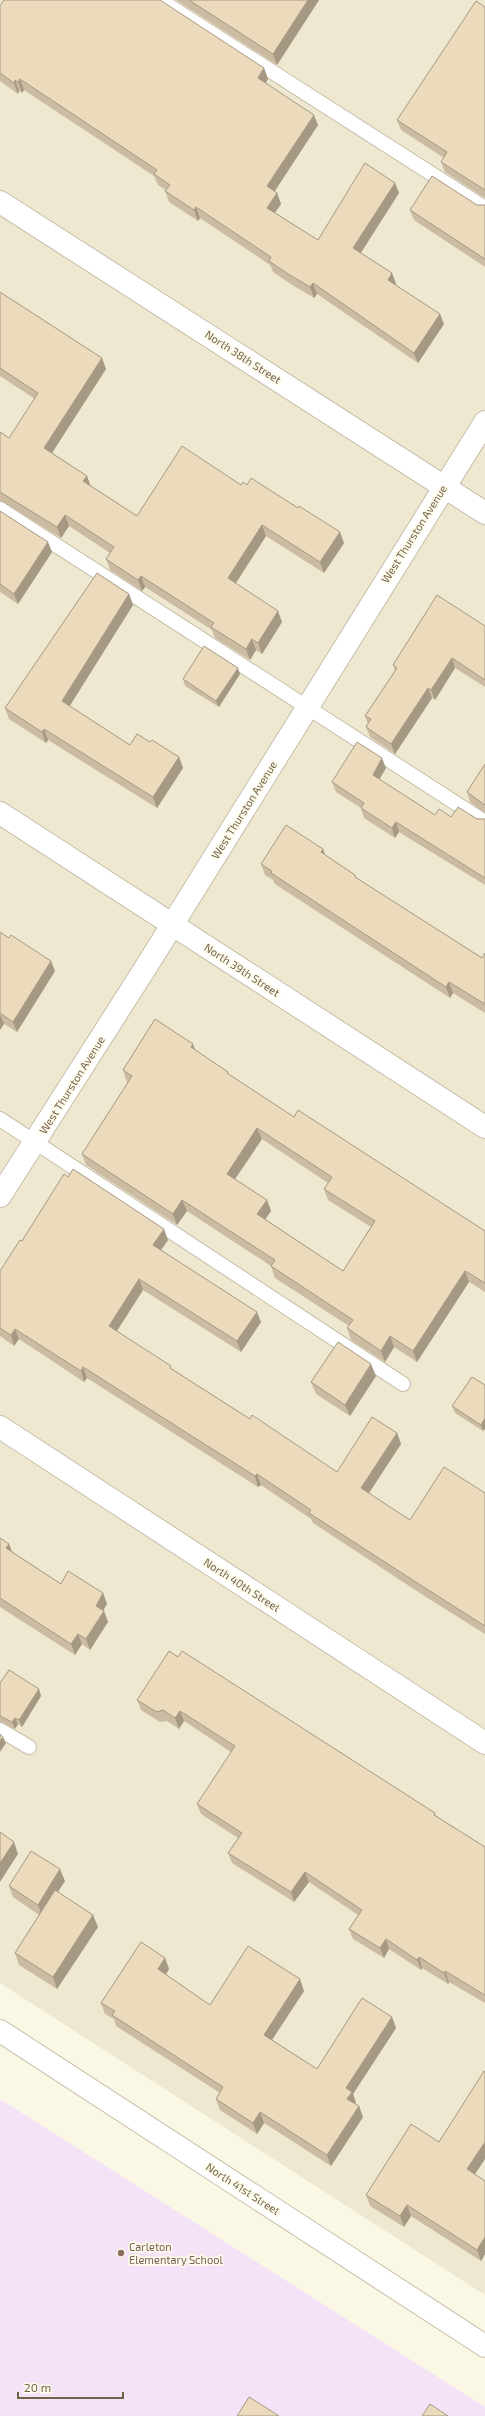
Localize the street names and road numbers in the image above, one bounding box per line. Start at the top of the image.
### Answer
street label: North 38th Street [203,327,284,386]
street label: West Thurston Avenue [378,482,449,585]
street label: West Thurston Avenue [208,758,279,861]
street label: North 39th Street [202,940,282,999]
street label: West Thurston Avenue [36,1033,107,1136]
street label: North 40th Street [202,1555,283,1614]
street label: North 41st Street [204,2160,283,2217]

